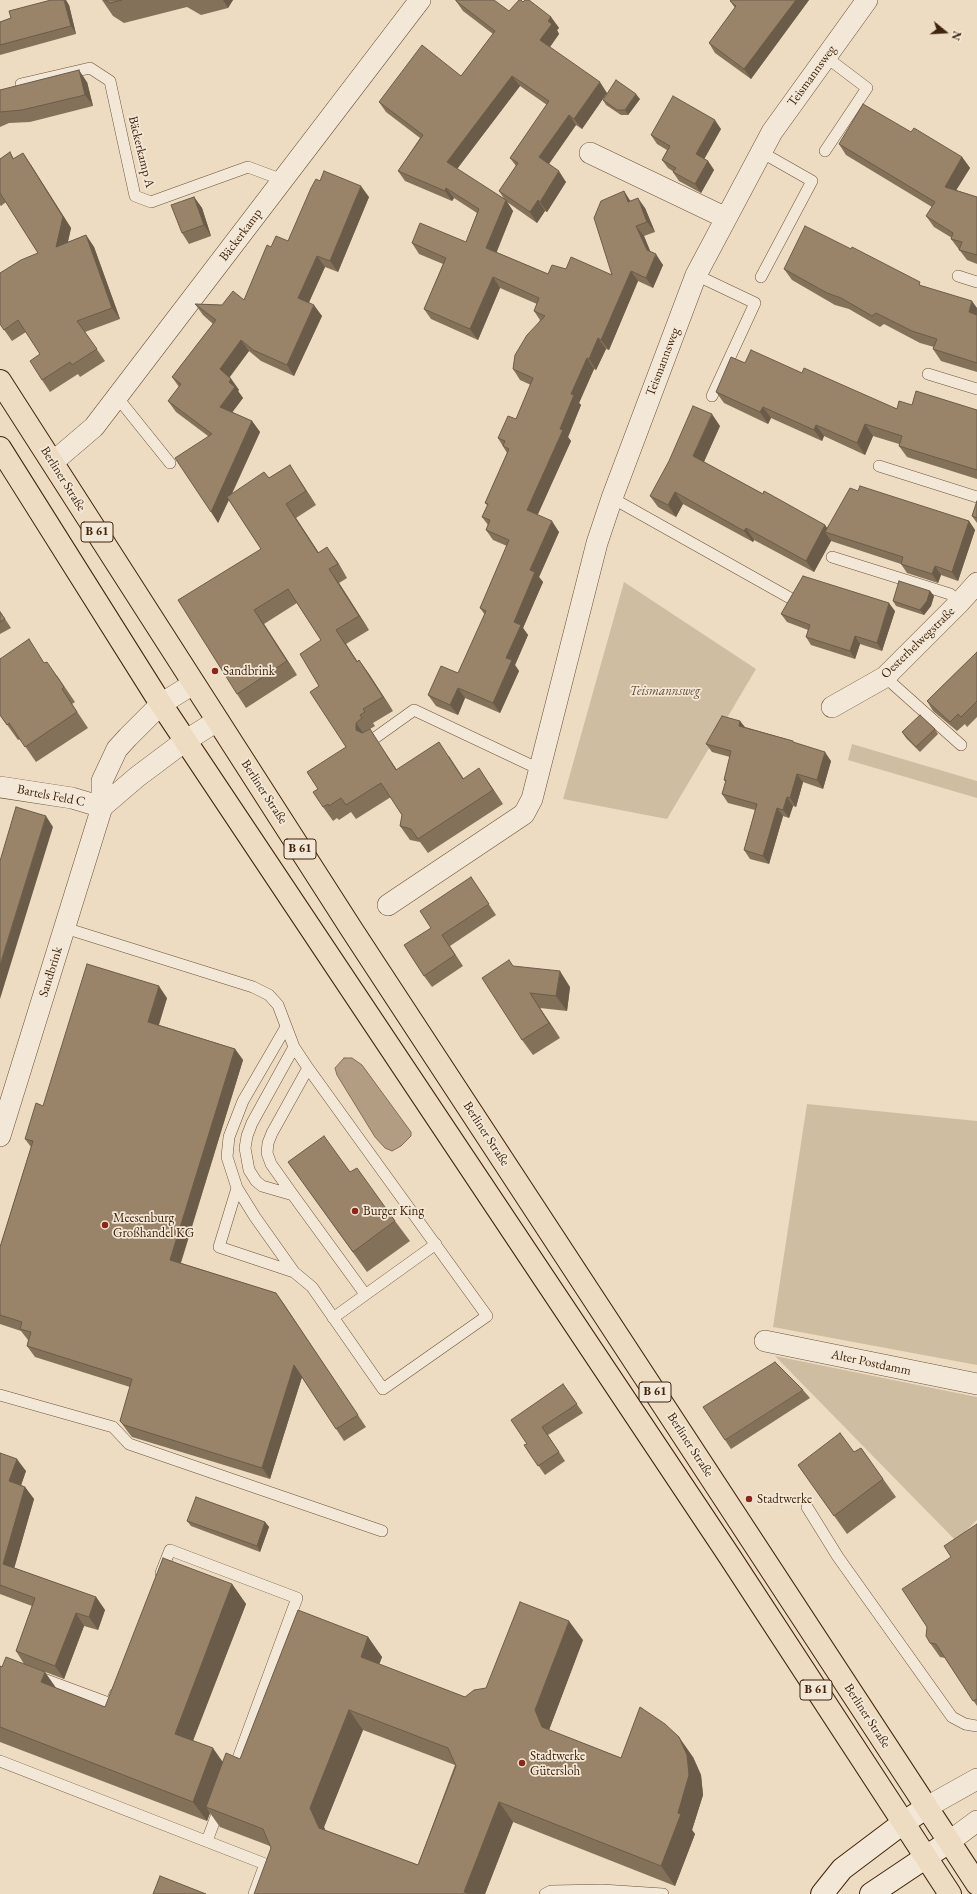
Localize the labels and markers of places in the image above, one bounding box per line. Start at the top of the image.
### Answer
place label: Sandbrink [223,663,275,679]
marker: Sandbrink [210,666,220,676]
place label: Burger King [363,1203,424,1219]
marker: Burger King [350,1206,360,1216]
place label: Meesenburg Großhandel KG [113,1210,194,1241]
marker: Meesenburg Großhandel KG [100,1220,110,1230]
place label: Stadtwerke [757,1491,812,1507]
marker: Stadtwerke [744,1494,754,1504]
place label: Stadtwerke Gütersloh [530,1748,585,1779]
marker: Stadtwerke Gütersloh [517,1758,527,1768]

